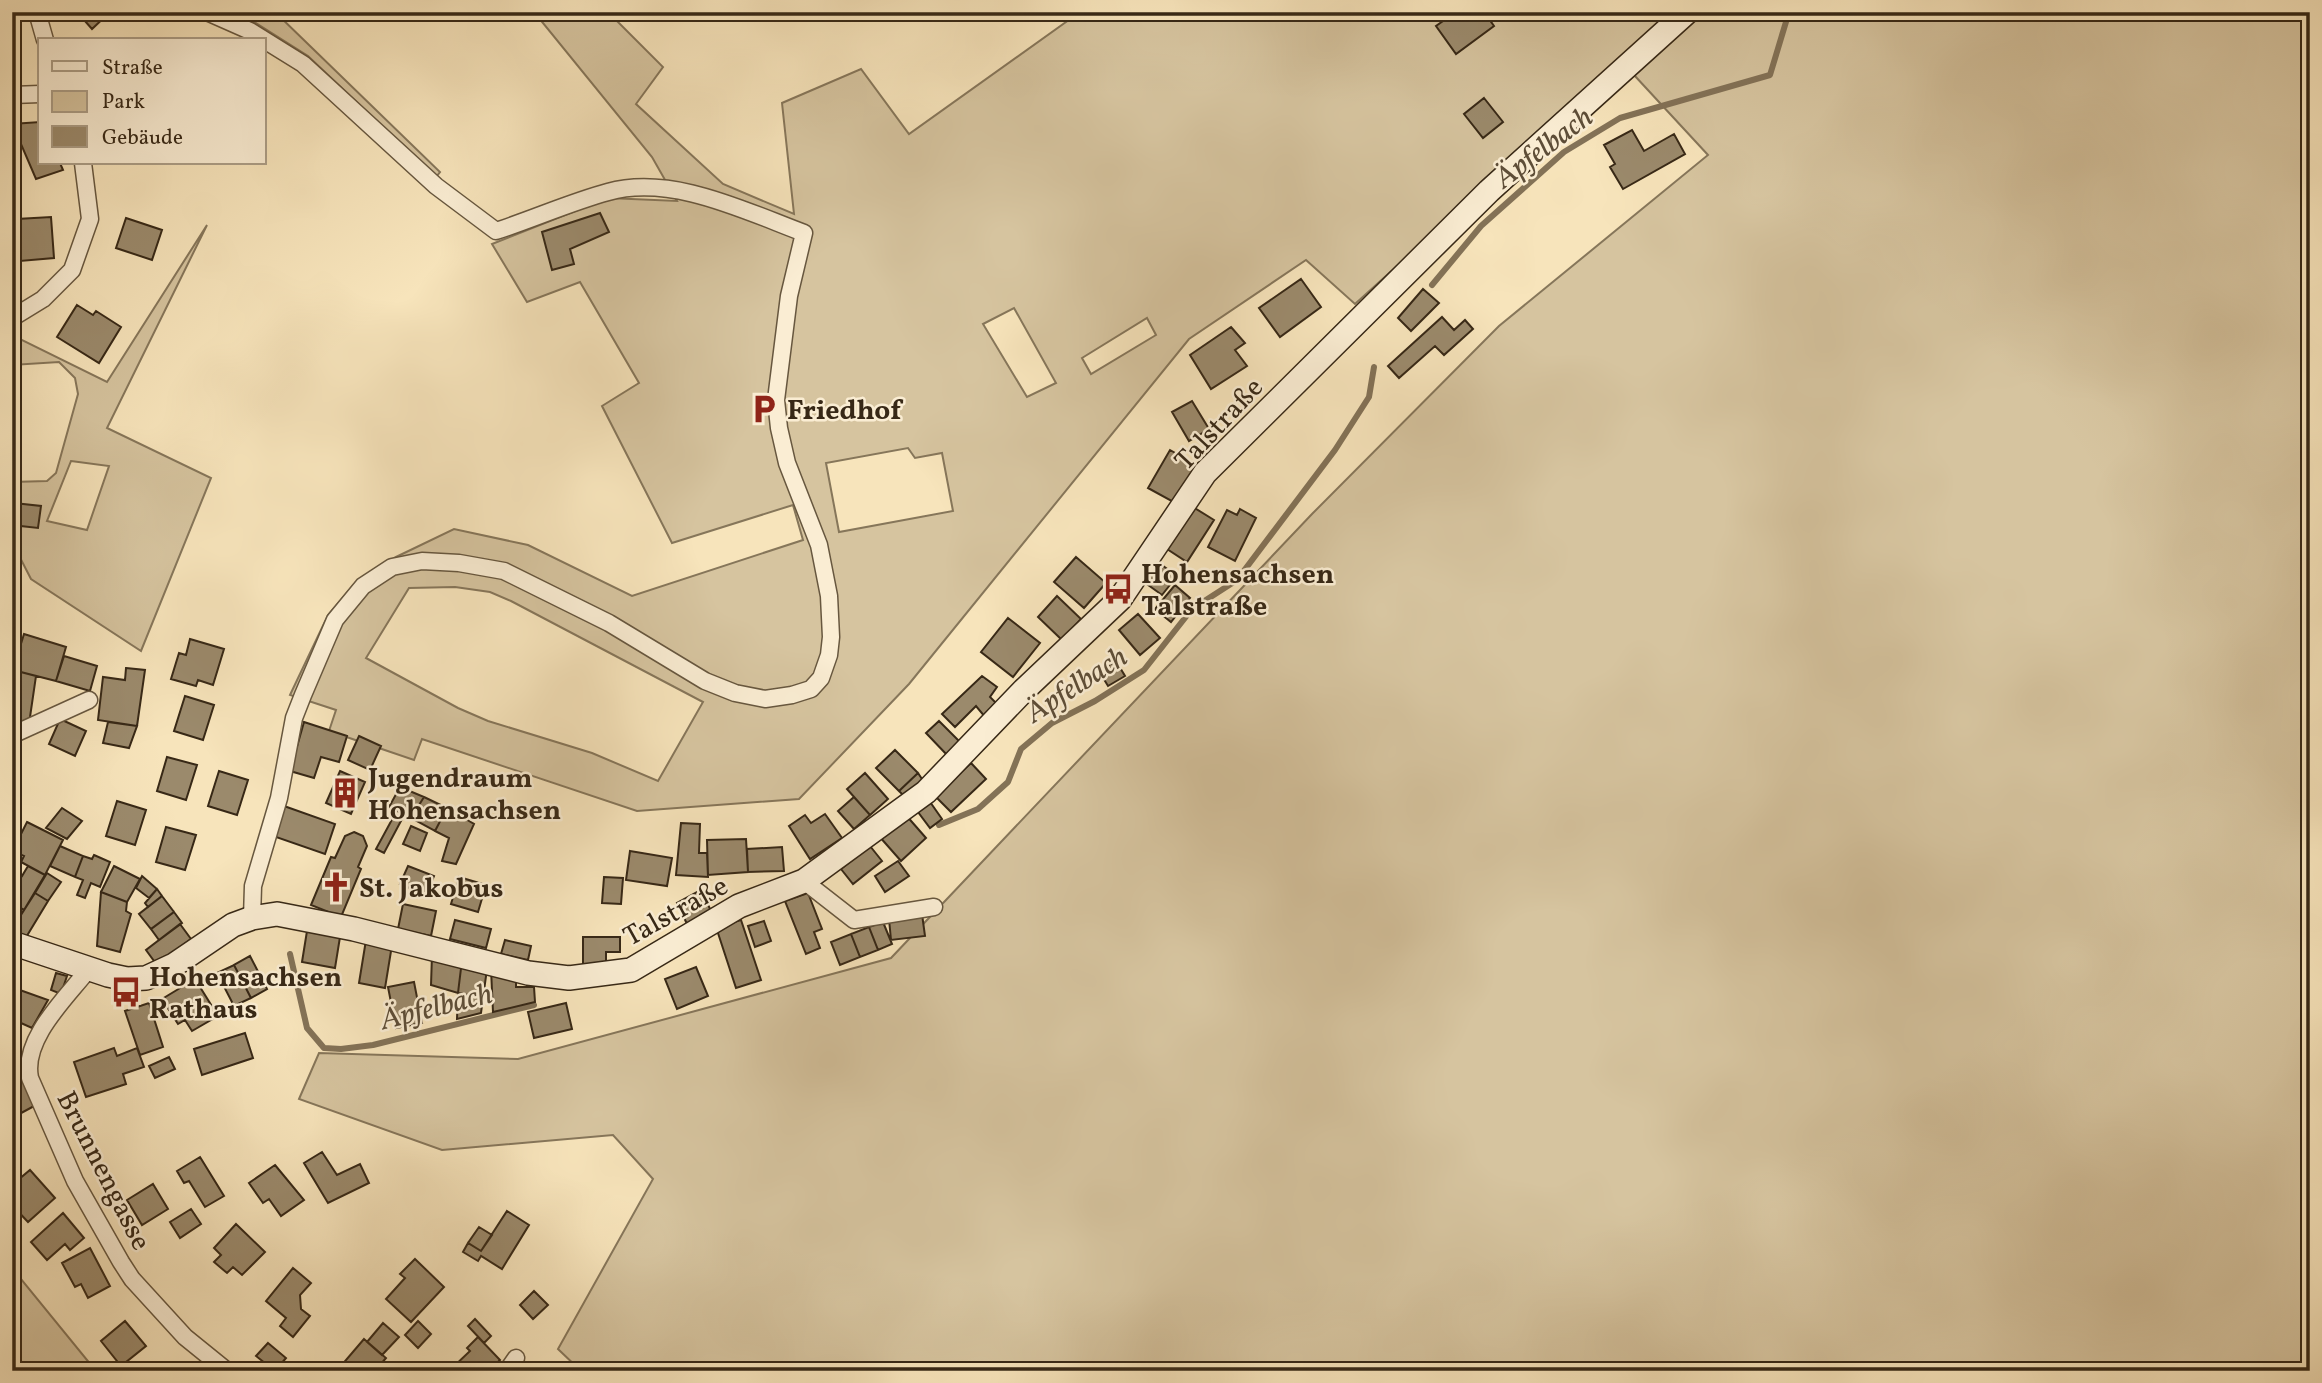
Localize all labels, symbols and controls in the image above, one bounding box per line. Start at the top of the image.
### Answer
legend [38,38,266,164]
text: Straße [102,54,163,83]
text: Park [102,88,145,117]
water label: Äpfelbach [1485,97,1602,200]
text: Gebäude [102,124,183,153]
street label: Talstraße [1167,370,1273,480]
parking icon: Friedhof [747,392,781,426]
place label: Friedhof [787,392,903,431]
place label: Hohensachsen Talstraße [1141,556,1334,627]
bus stop icon: Hohensachsen Talstraße [1101,572,1135,606]
water label: Äpfelbach [1017,637,1136,735]
place label: Jugendraum Hohensachsen [367,760,561,831]
building icon: Jugendraum Hohensachsen [328,776,362,810]
street label: Talstraße [617,867,736,957]
church icon: St. Jakobus [319,870,353,904]
place label: St. Jakobus [359,870,503,909]
place label: Hohensachsen Rathaus [149,959,342,1030]
water label: Äpfelbach [375,974,497,1042]
bus stop icon: Hohensachsen Rathaus [109,975,143,1009]
street label: Brunnengasse [46,1085,160,1257]

